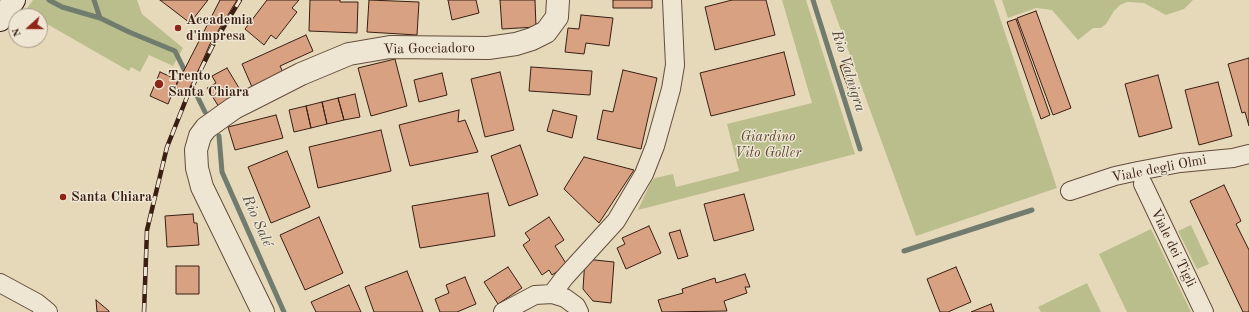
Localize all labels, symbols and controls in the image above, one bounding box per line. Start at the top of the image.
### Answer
north arrow [8,8,48,48]
place label: Accademia d'impresa [186,12,253,44]
marker: Accademia d'impresa [173,23,183,33]
text: N [11,26,24,38]
water label: Rio Valnigra [827,28,869,114]
street label: Via Gocciadoro [383,40,475,58]
place label: Trento Santa Chiara [168,68,249,100]
marker: Trento Santa Chiara [153,78,165,90]
park label: Giardino Vito Goller [735,129,801,162]
street label: Viale degli Olmi [1110,152,1208,186]
place label: Santa Chiara [71,189,152,205]
marker: Santa Chiara [58,192,68,202]
water label: Rio Salé [238,192,276,250]
street label: Viale dei Tigli [1147,206,1199,290]

